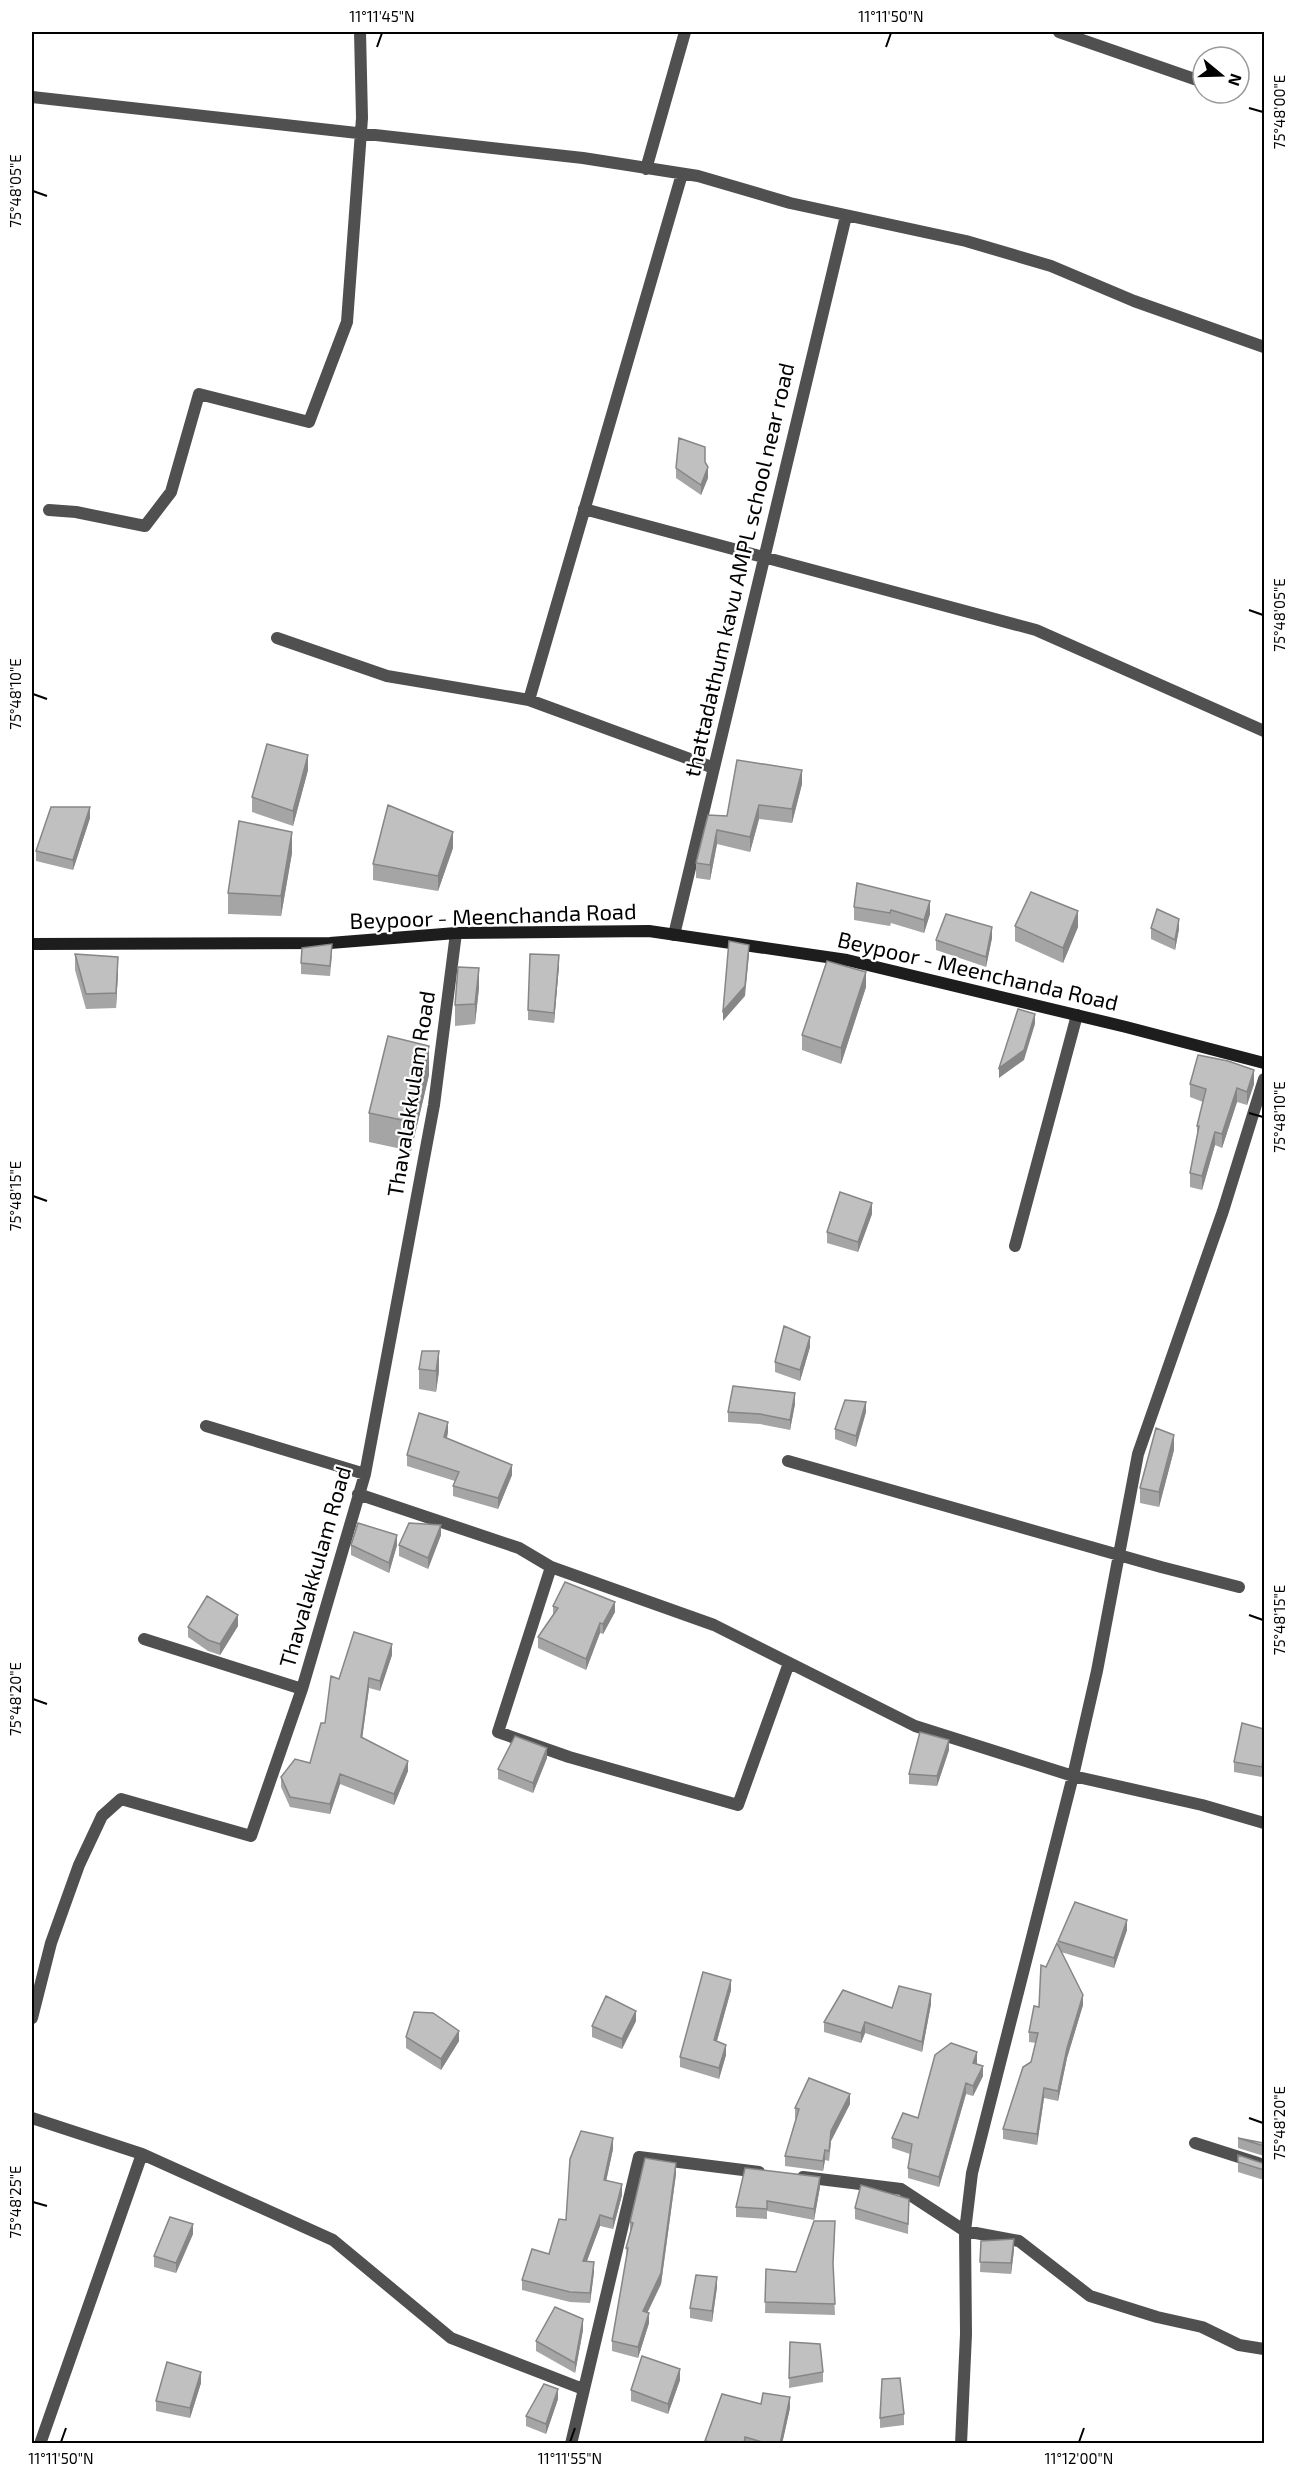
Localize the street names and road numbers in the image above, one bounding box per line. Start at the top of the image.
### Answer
street label: thattadathum kavu AMPL school near road [678,360,798,779]
street label: Beypoor - Meenchanda Road [349,897,637,933]
street label: Beypoor - Meenchanda Road [835,925,1121,1015]
street label: Thavalakkulam Road [381,989,439,1199]
street label: Thavalakkulam Road [273,1463,355,1670]

